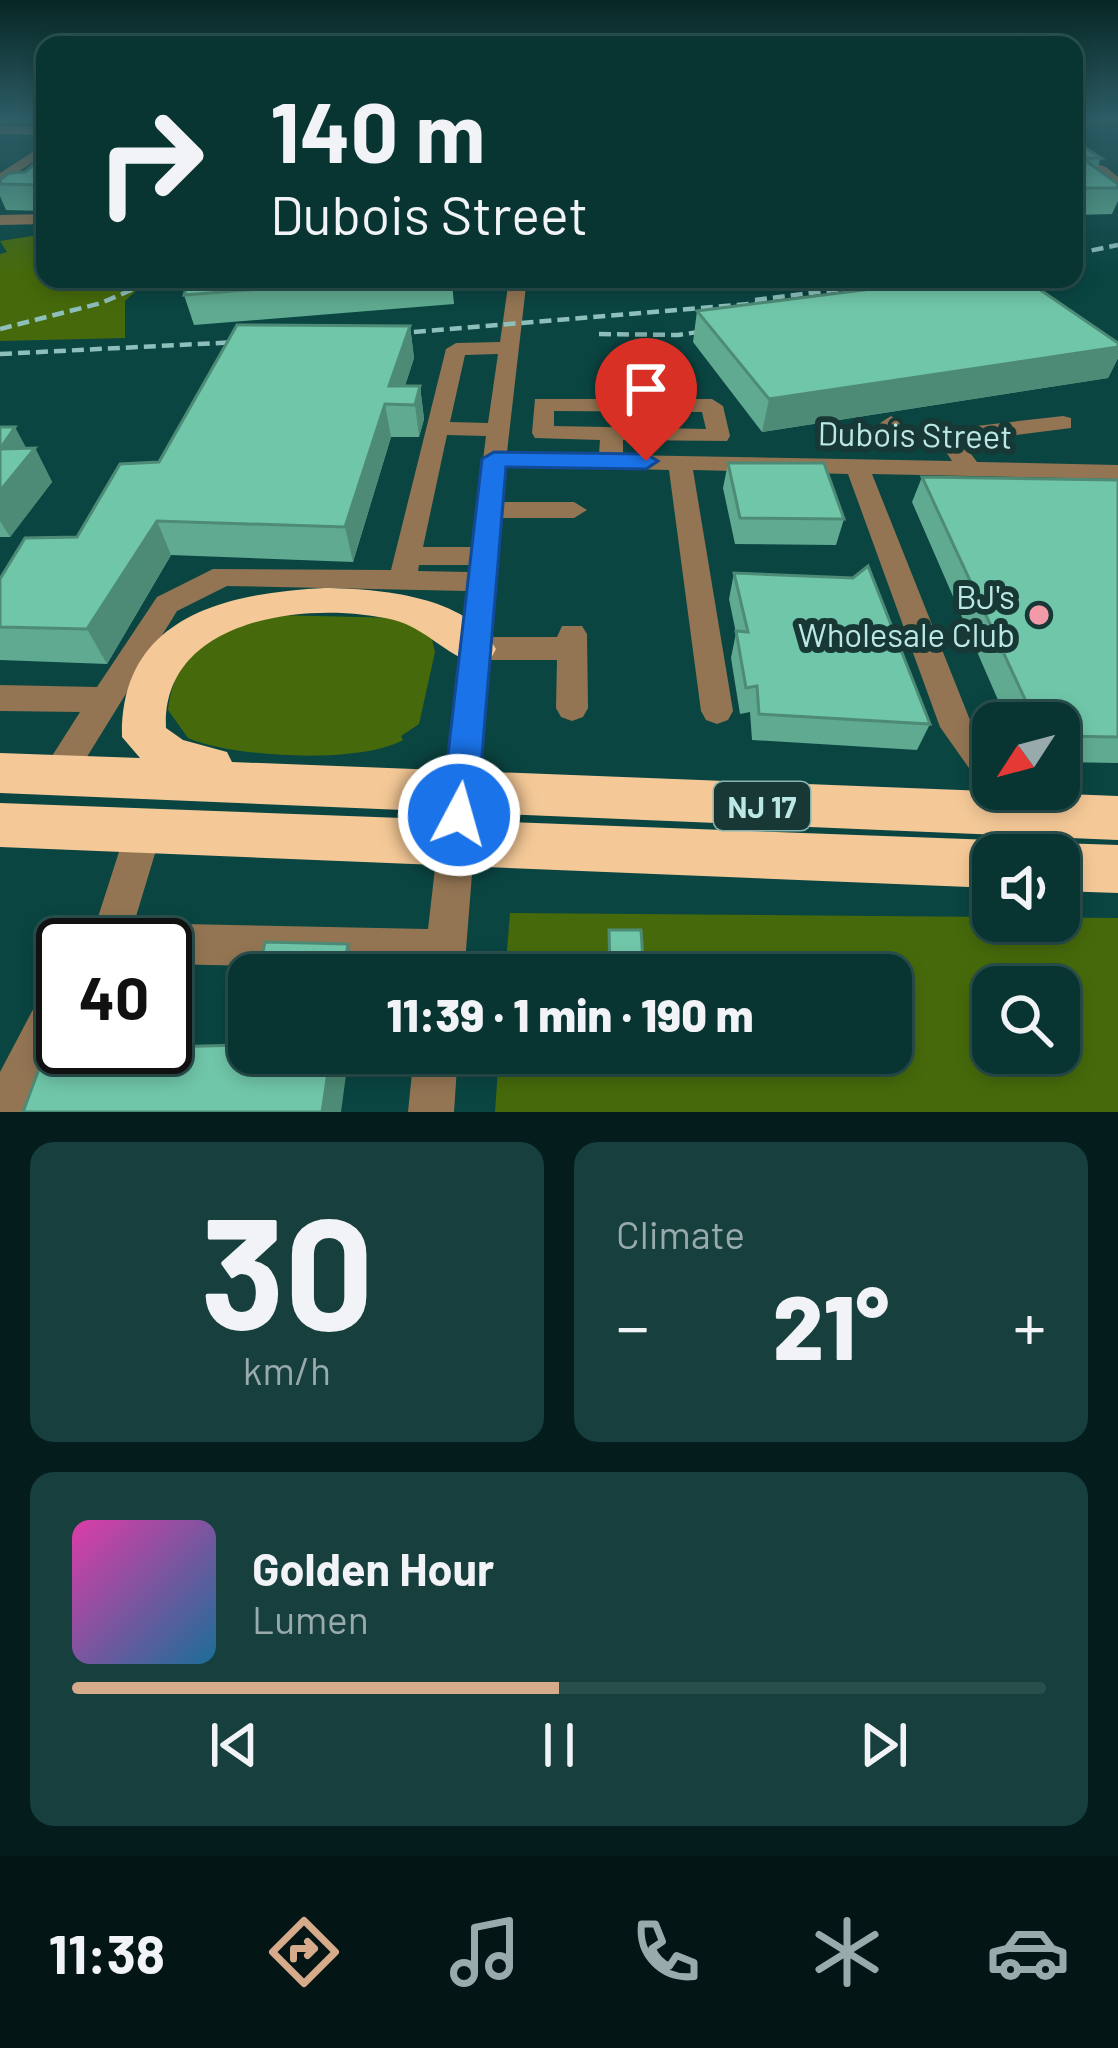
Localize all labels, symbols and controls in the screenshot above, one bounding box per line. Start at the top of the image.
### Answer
text: 140 m [270,79,485,180]
icon: right [72,84,228,240]
text: Dubois Street [270,181,588,246]
pin [595,338,697,461]
icon: arrive [613,356,679,422]
street label: Dubois Street [817,412,1013,456]
place label: BJ's Wholesale Club [798,576,1015,654]
marker: BJ's Wholesale Club [1026,602,1052,628]
north arrow [972,702,1080,810]
map controls [972,702,1080,1074]
position arrow [396,752,522,878]
road number: NJ 17 [714,782,810,830]
button: sound [972,834,1080,942]
speed limit sign: 40 [36,918,192,1074]
button: search [972,966,1080,1074]
text: 11:39 · 1 min · 190 m [386,987,754,1041]
text: 30 [200,1174,374,1361]
text: Climate [616,1210,745,1257]
text: 21° [773,1270,889,1378]
text: − [616,1285,649,1364]
text: + [1013,1285,1046,1364]
text: km/h [243,1346,331,1393]
text: Golden Hour [252,1541,494,1595]
text: Lumen [252,1595,369,1642]
icon: previous [201,1712,267,1778]
icon: pause [526,1712,592,1778]
icon: next [851,1712,917,1778]
icon: directions [262,1910,346,1994]
icon: music [443,1910,527,1994]
icon: phone [624,1910,708,1994]
icon: climate [805,1910,889,1994]
icon: car [986,1910,1070,1994]
text: 11:38 [48,1920,165,1985]

